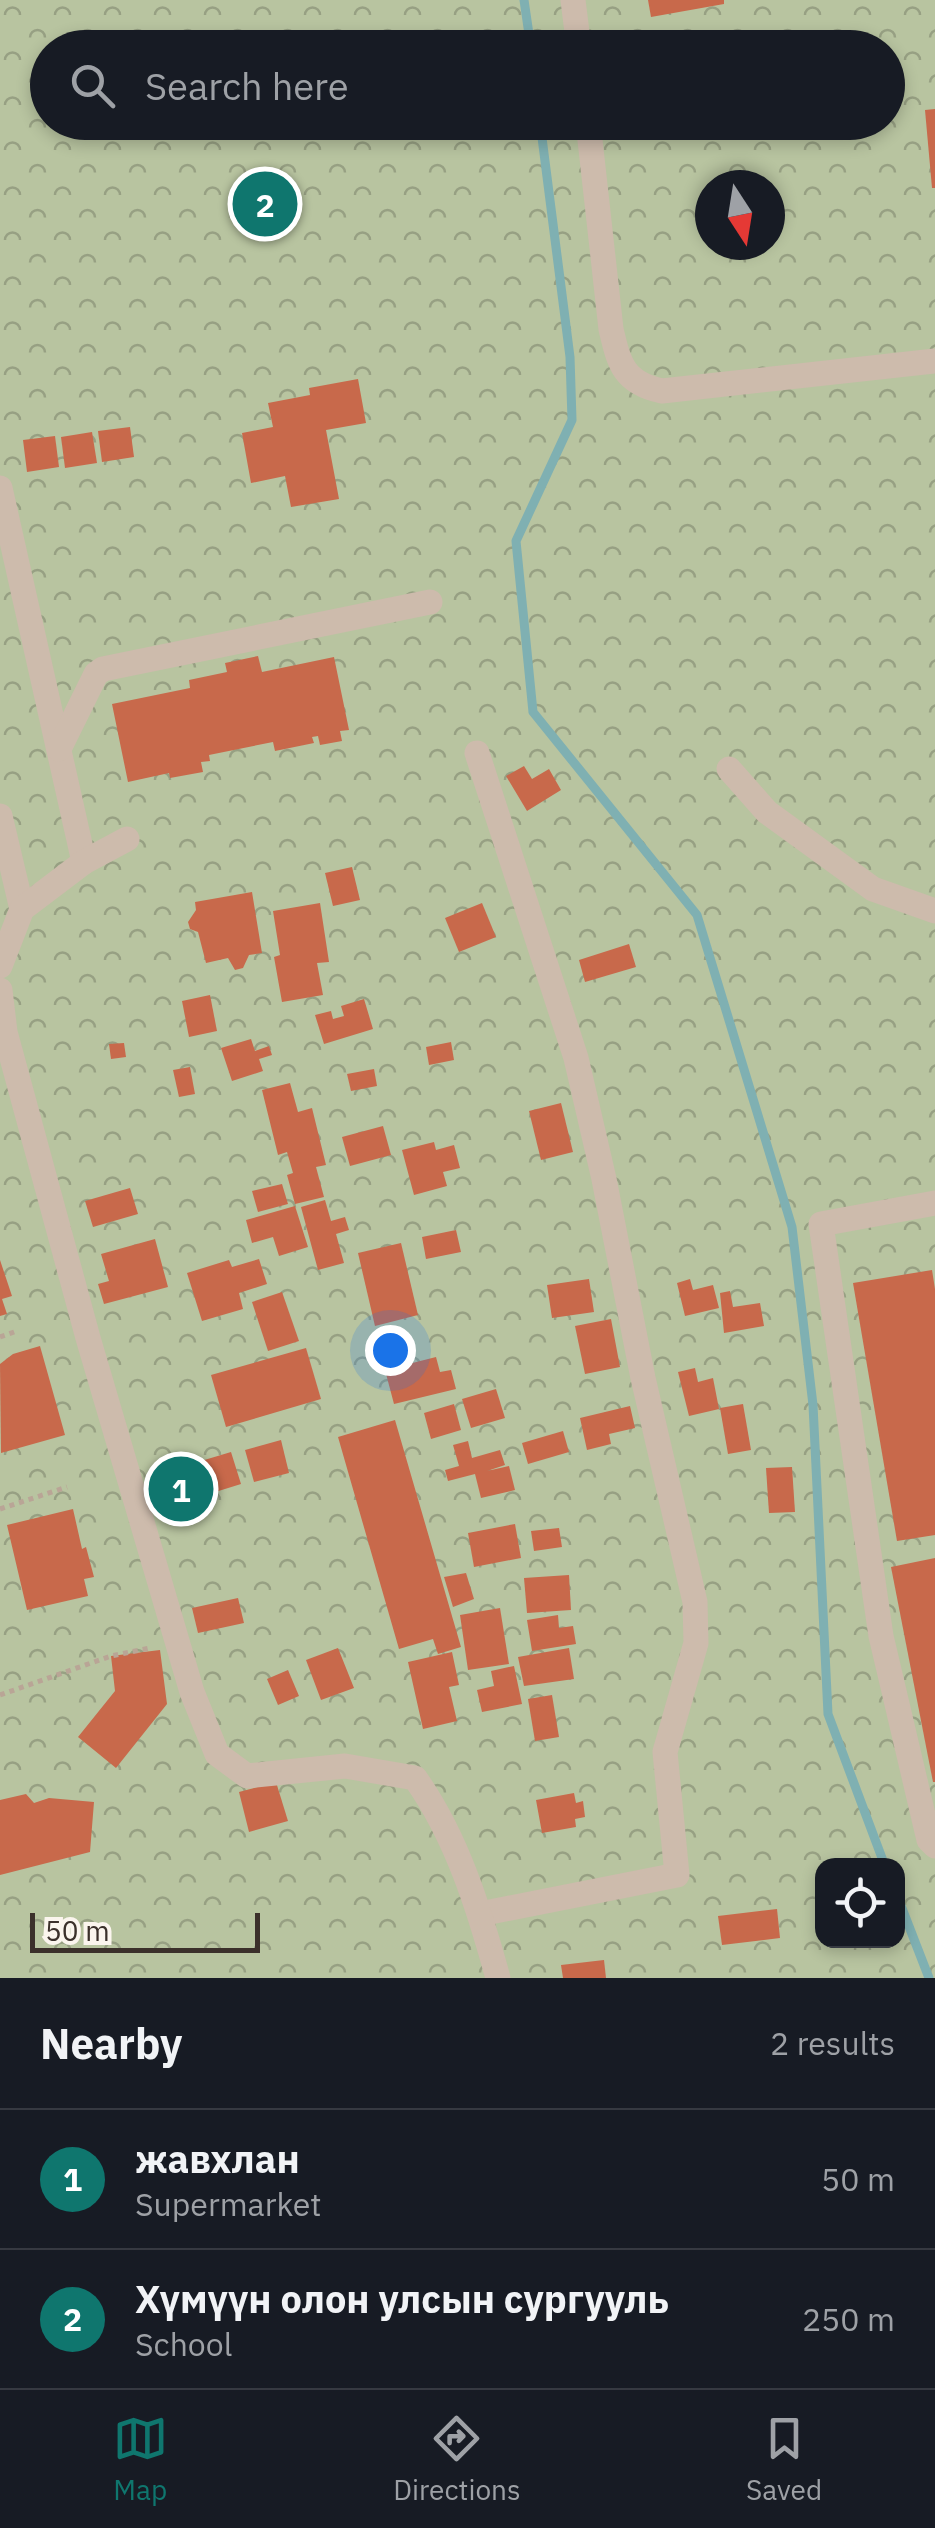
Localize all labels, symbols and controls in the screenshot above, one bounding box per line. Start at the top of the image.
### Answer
search box [30,30,905,140]
icon: search [65,58,120,113]
text: Search here [145,61,349,110]
pin: 2 [232,166,298,242]
north arrow [695,170,785,260]
your location [365,1325,416,1376]
pin: 1 [148,1452,214,1526]
map controls [815,1858,905,1948]
button: locate [815,1858,905,1948]
scale bar [30,1908,260,1952]
text: 50 m [45,1912,110,1949]
text: Nearby [40,2016,182,2071]
text: 2 results [770,2022,895,2064]
text: жавхлан [135,2134,300,2183]
text: 1 [63,2158,82,2200]
text: 50 m [821,2158,895,2200]
text: Supermarket [135,2183,322,2225]
text: Хүмүүн олон улсын сургууль [135,2274,669,2323]
text: 2 [63,2298,82,2340]
text: 250 m [802,2298,895,2340]
text: School [135,2323,232,2365]
tab: Map [113,2411,168,2508]
tab: Directions [393,2411,521,2508]
tab: Saved [746,2411,822,2508]

